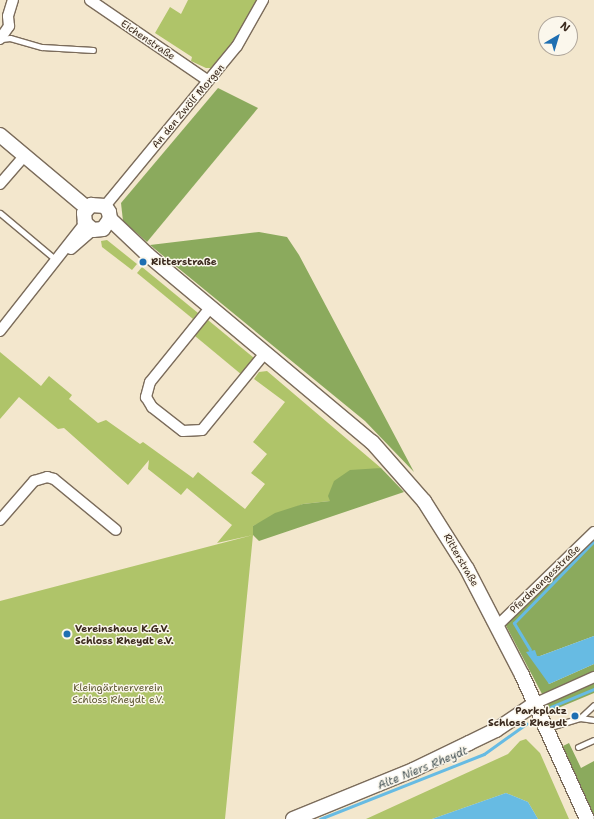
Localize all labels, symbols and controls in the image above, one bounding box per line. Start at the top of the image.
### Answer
north arrow [538,16,578,56]
street label: Eichenstraße [119,17,177,63]
text: N [557,18,573,36]
street label: An den Zwölf Morgen [149,61,227,151]
place label: Ritterstraße [151,256,217,268]
marker: Ritterstraße [138,257,148,267]
street label: Ritterstraße [441,531,481,589]
street label: Pferdmengesstraße [507,542,583,616]
place label: Vereinshaus K.G.V. Schloss Rheydt e.V. [75,622,174,646]
marker: Vereinshaus K.G.V. Schloss Rheydt e.V. [62,629,72,639]
park label: Kleingärtnerverein Schloss Rheydt e.V. [72,681,164,704]
place label: Parkplatz Schloss Rheydt [488,704,567,728]
marker: Parkplatz Schloss Rheydt [570,711,580,721]
water label: Alte Niers Rheydt [376,745,470,793]

